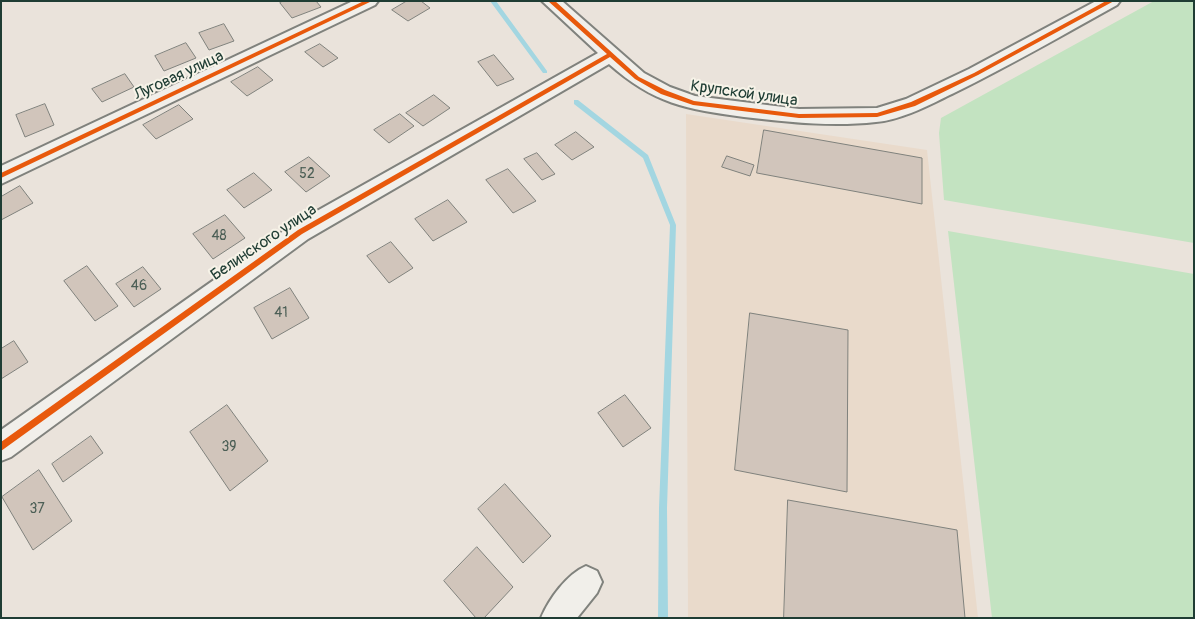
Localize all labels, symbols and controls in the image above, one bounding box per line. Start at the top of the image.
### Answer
street label: Луговая улица [131,47,227,105]
street label: Крупской улица [689,77,799,111]
house number: 52 [299,166,315,182]
street label: Белинского улица [208,201,320,285]
house number: 48 [211,228,227,244]
house number: 46 [131,278,147,294]
house number: 41 [274,305,288,321]
house number: 39 [221,439,237,455]
house number: 37 [29,501,45,517]

